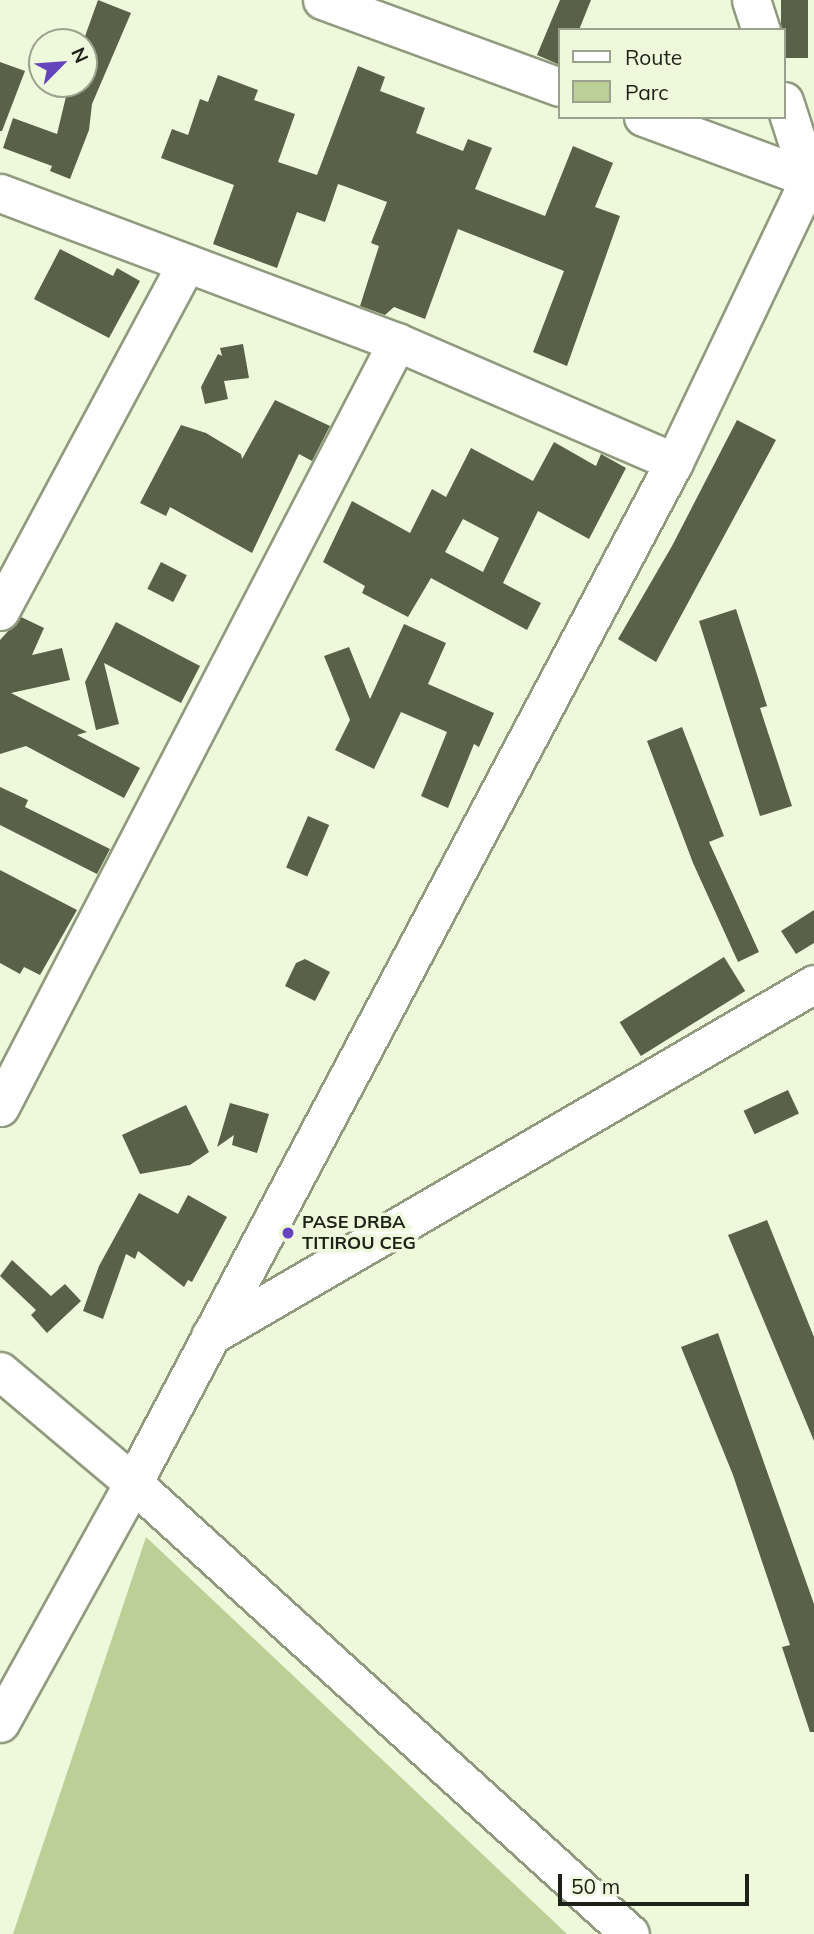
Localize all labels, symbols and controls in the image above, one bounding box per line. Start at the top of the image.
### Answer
north arrow [28,28,98,98]
legend [558,28,786,119]
text: N [66,43,94,67]
text: Route [625,44,682,70]
text: Parc [625,79,669,105]
place label: PASE DRBA TITIROU CEG [302,1212,416,1254]
marker: PASE DRBA TITIROU CEG [280,1225,296,1241]
scale bar [562,1860,753,1904]
text: 50 m [571,1873,620,1899]

